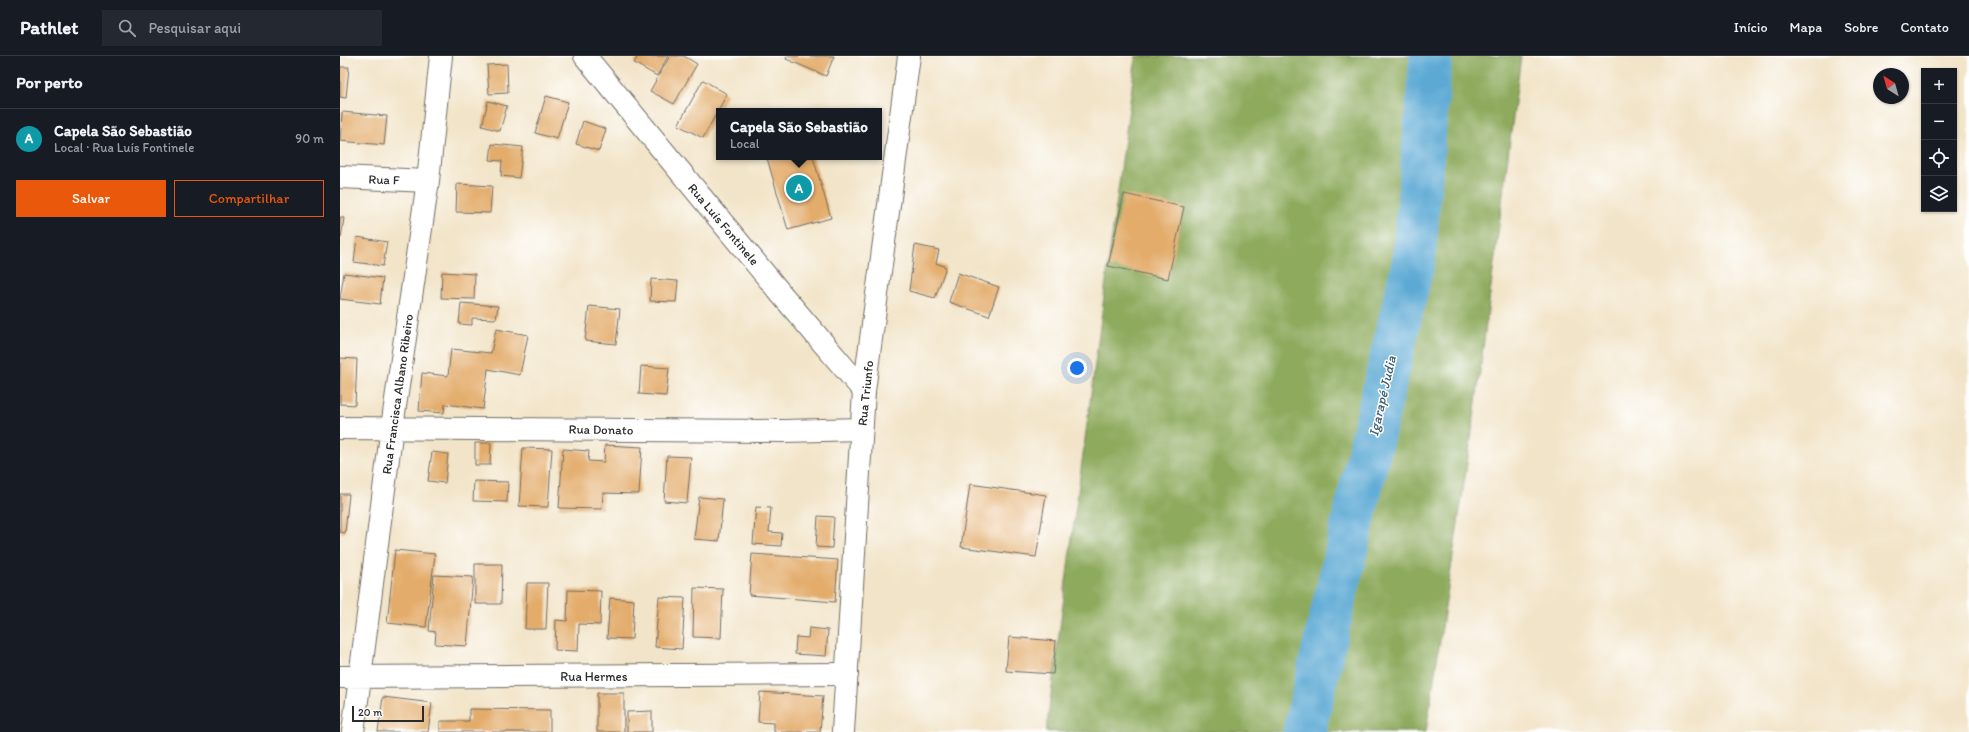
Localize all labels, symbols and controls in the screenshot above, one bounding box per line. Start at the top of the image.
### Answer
search box [102,10,382,46]
text: Pathlet [20,16,78,39]
icon: search [116,17,138,39]
text: Pesquisar aqui [148,19,241,37]
text: Início [1734,19,1768,36]
text: Mapa [1790,19,1822,36]
text: Sobre [1844,19,1878,36]
text: Contato [1900,19,1949,36]
north arrow [1873,68,1909,104]
map controls [1921,68,1957,212]
button: + [1921,68,1957,104]
text: Por perto [16,72,83,92]
button: − [1921,104,1957,140]
popup [716,108,882,160]
text: Capela São Sebastião [730,118,868,136]
text: Capela São Sebastião [54,122,192,140]
text: A [25,131,33,146]
text: 90 m [295,131,324,146]
text: Local [730,136,759,151]
text: Local · Rua Luís Fontinele [54,140,194,155]
button: locate [1921,140,1957,176]
street label: Rua F [368,171,400,188]
pin: A [786,173,812,203]
button: layers [1921,176,1957,212]
button: Salvar [16,180,166,217]
button: Compartilhar [174,180,324,217]
street label: Rua Luís Fontinele [685,180,762,268]
street label: Rua Francisca Albano Ribeiro [379,313,416,475]
water label: Igarapé Judia [1365,353,1400,438]
your location [1067,358,1087,378]
street label: Rua Triunfo [855,359,876,427]
street label: Rua Donato [568,421,634,438]
street label: Rua Hermes [560,669,628,684]
scale bar [352,704,424,723]
text: 20 m [358,706,382,719]

